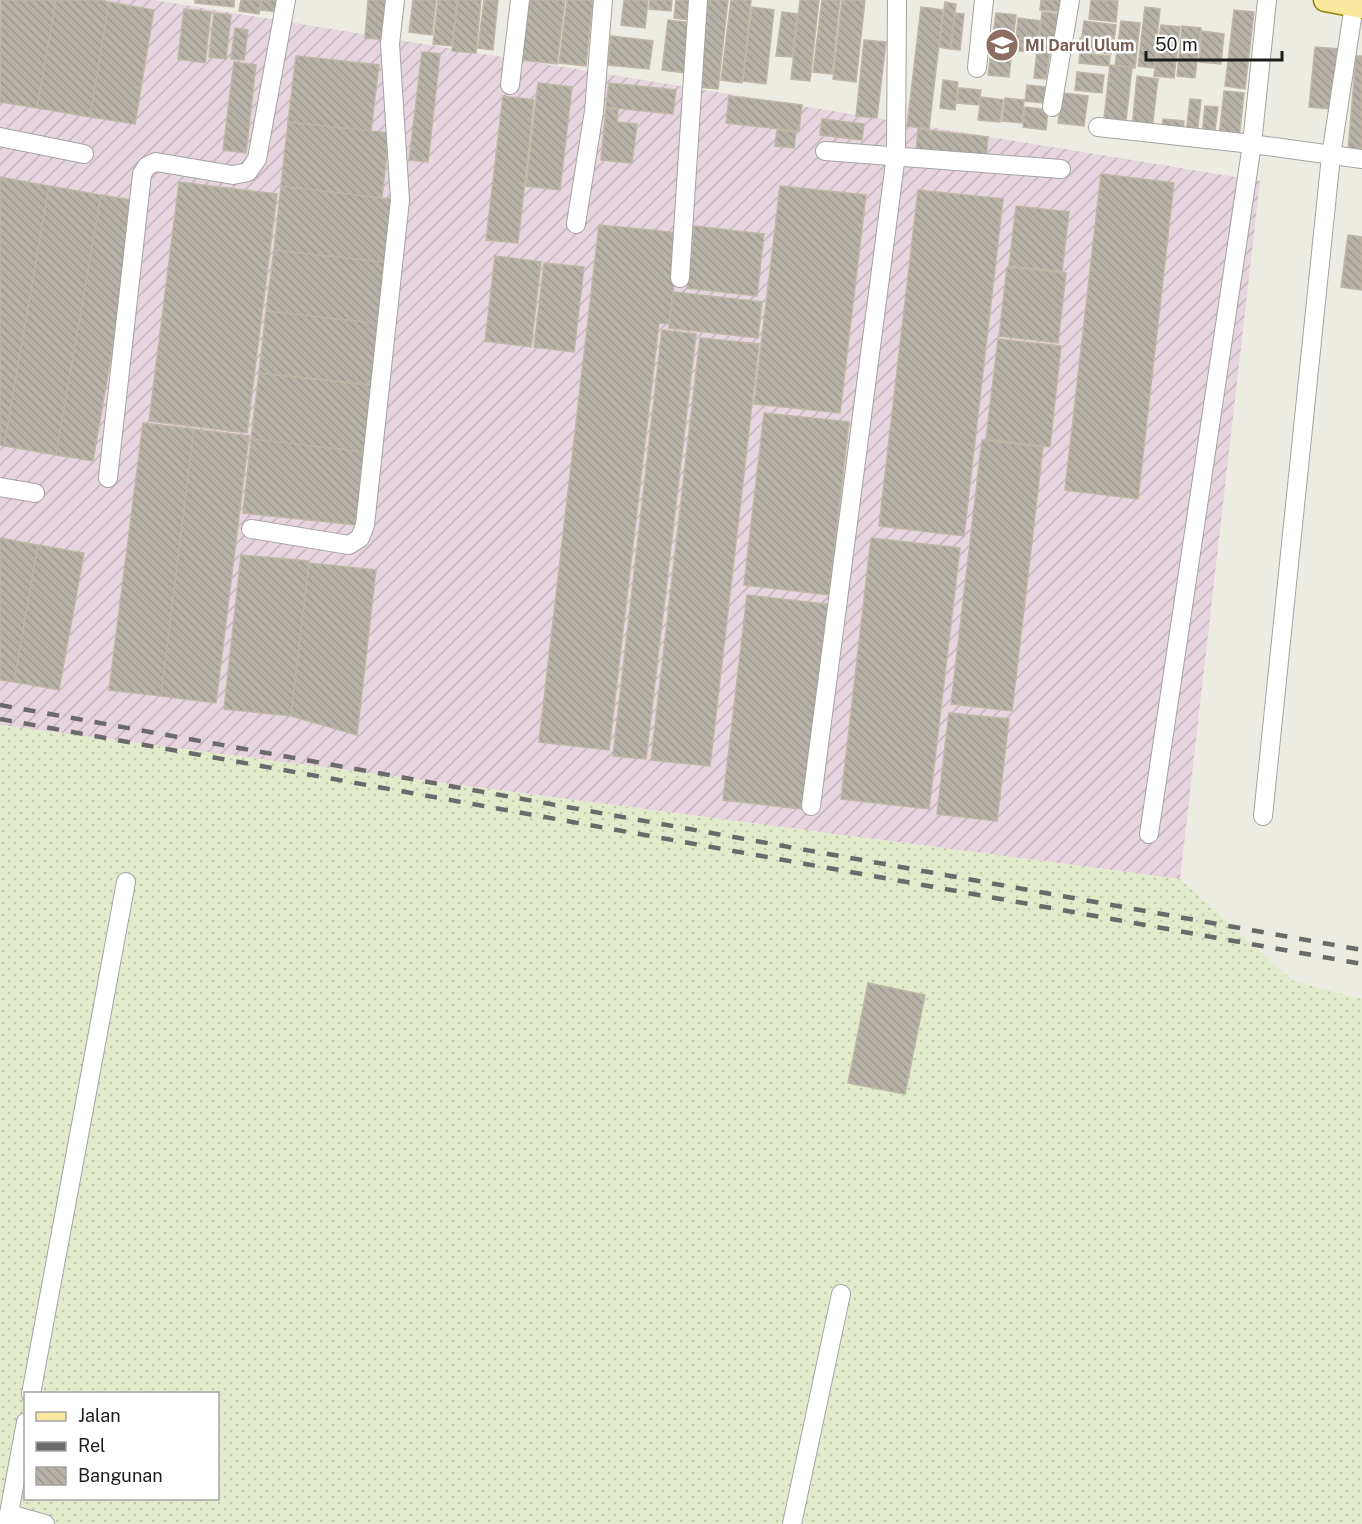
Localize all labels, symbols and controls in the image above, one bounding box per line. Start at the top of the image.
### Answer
scale bar [1146,24,1282,62]
school or university icon: MI Darul Ulum [984,27,1020,63]
text: 50 m [1155,34,1198,55]
place label: MI Darul Ulum [1025,36,1134,55]
legend [24,1392,219,1500]
text: Jalan [78,1405,121,1426]
text: Rel [78,1435,106,1456]
text: Bangunan [78,1465,163,1486]

